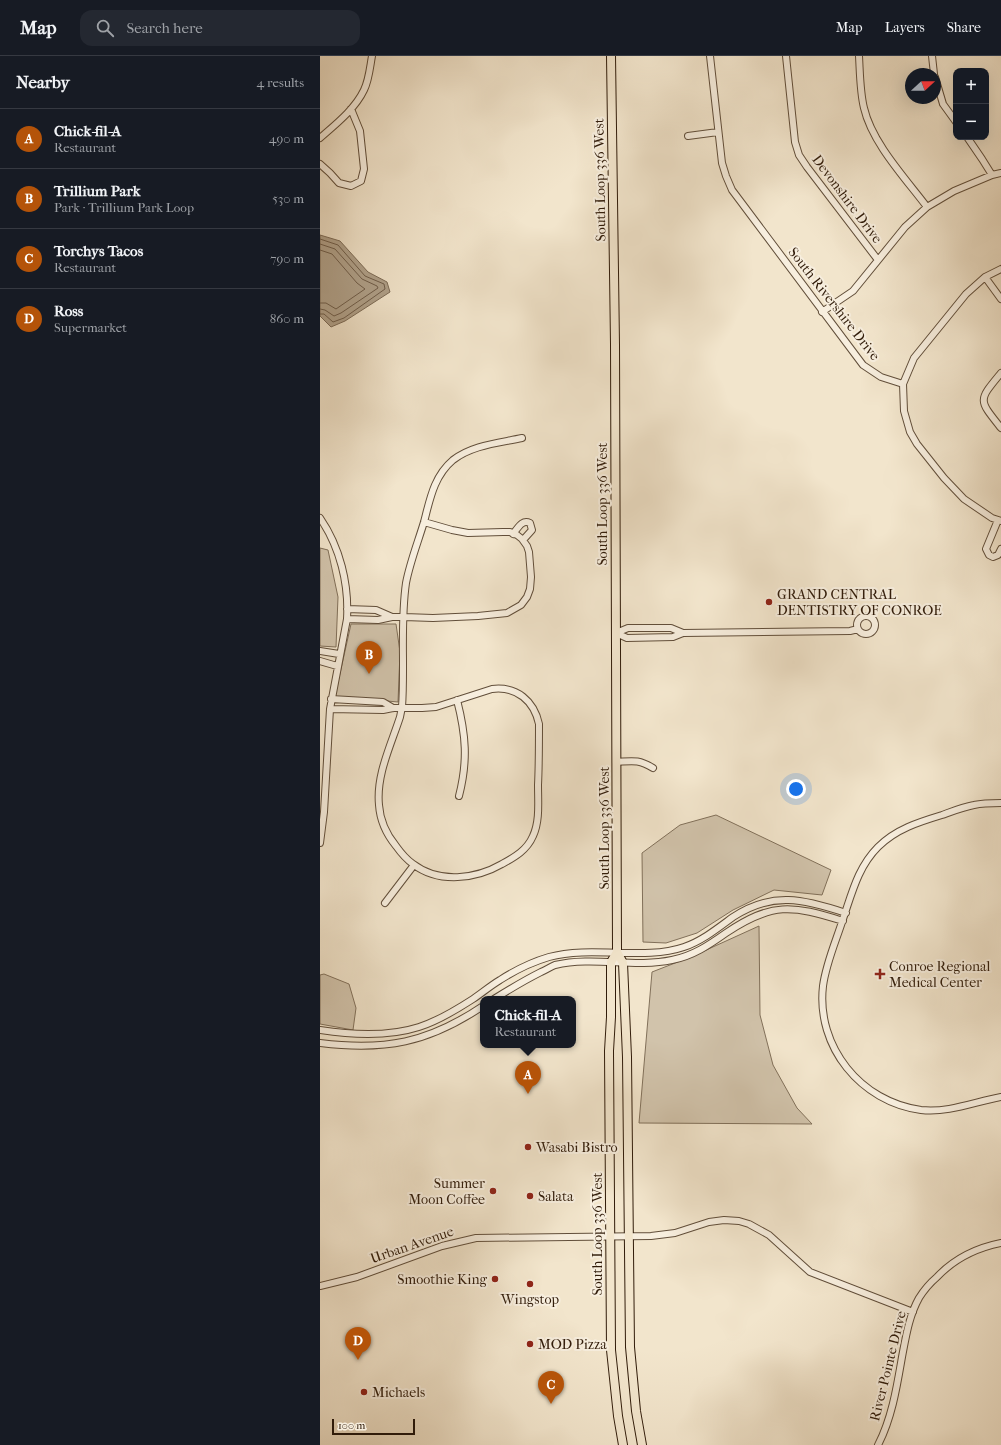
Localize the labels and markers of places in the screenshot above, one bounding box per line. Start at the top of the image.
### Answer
place label: GRAND CENTRAL DENTISTRY OF CONROE [777,586,942,619]
marker: GRAND CENTRAL DENTISTRY OF CONROE [764,597,774,607]
pin: B [356,641,382,674]
place label: Conroe Regional Medical Center [889,958,991,991]
marker: Conroe Regional Medical Center [874,968,886,980]
pin: A [515,1061,541,1094]
place label: Wasabi Bistro [535,1139,618,1156]
marker: Wasabi Bistro [523,1142,533,1152]
place label: Summer Moon Coffee [408,1175,485,1208]
marker: Summer Moon Coffee [488,1186,498,1196]
place label: Salata [538,1188,574,1205]
marker: Salata [525,1191,535,1201]
place label: Smoothie King [397,1271,488,1288]
marker: Smoothie King [490,1274,500,1284]
marker: Wingstop [525,1279,535,1289]
place label: Wingstop [500,1291,560,1308]
pin: D [345,1327,371,1360]
place label: MOD Pizza [538,1336,607,1353]
marker: MOD Pizza [525,1339,535,1349]
pin: C [538,1371,564,1404]
place label: Michaels [372,1384,425,1401]
marker: Michaels [359,1387,369,1397]

